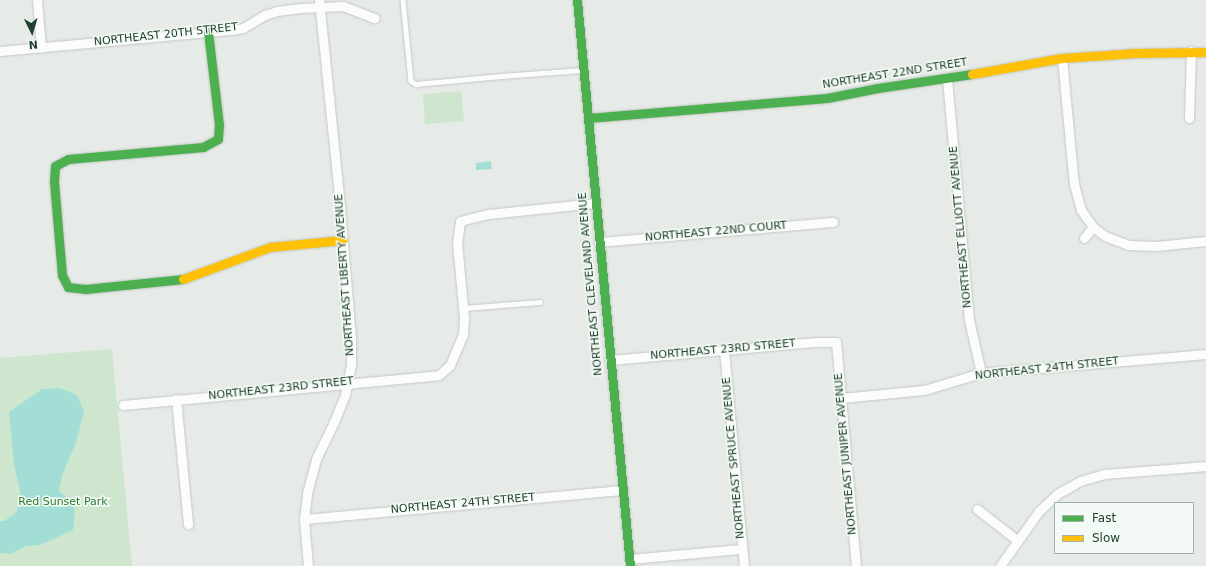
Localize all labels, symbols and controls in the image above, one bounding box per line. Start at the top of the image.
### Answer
north arrow [12,12,52,52]
street label: NORTHEAST 20TH STREET [93,21,239,49]
text: N [28,38,38,51]
street label: NORTHEAST 22ND STREET [822,56,968,92]
street label: NORTHEAST ELLIOTT AVENUE [947,145,975,309]
street label: NORTHEAST CLEVELAND AVENUE [576,192,606,376]
street label: NORTHEAST LIBERTY AVENUE [333,193,357,357]
street label: NORTHEAST 22ND COURT [644,219,788,245]
street label: NORTHEAST 23RD STREET [650,337,796,363]
street label: NORTHEAST 24TH STREET [974,355,1120,383]
street label: NORTHEAST JUNIPER AVENUE [832,373,860,535]
street label: NORTHEAST 23RD STREET [208,375,354,403]
street label: NORTHEAST SPRUCE AVENUE [720,377,748,539]
street label: NORTHEAST 24TH STREET [390,491,536,517]
park label: Red Sunset Park [18,495,108,509]
legend [1054,502,1194,554]
text: Fast [1092,511,1116,525]
text: Slow [1092,531,1120,545]

